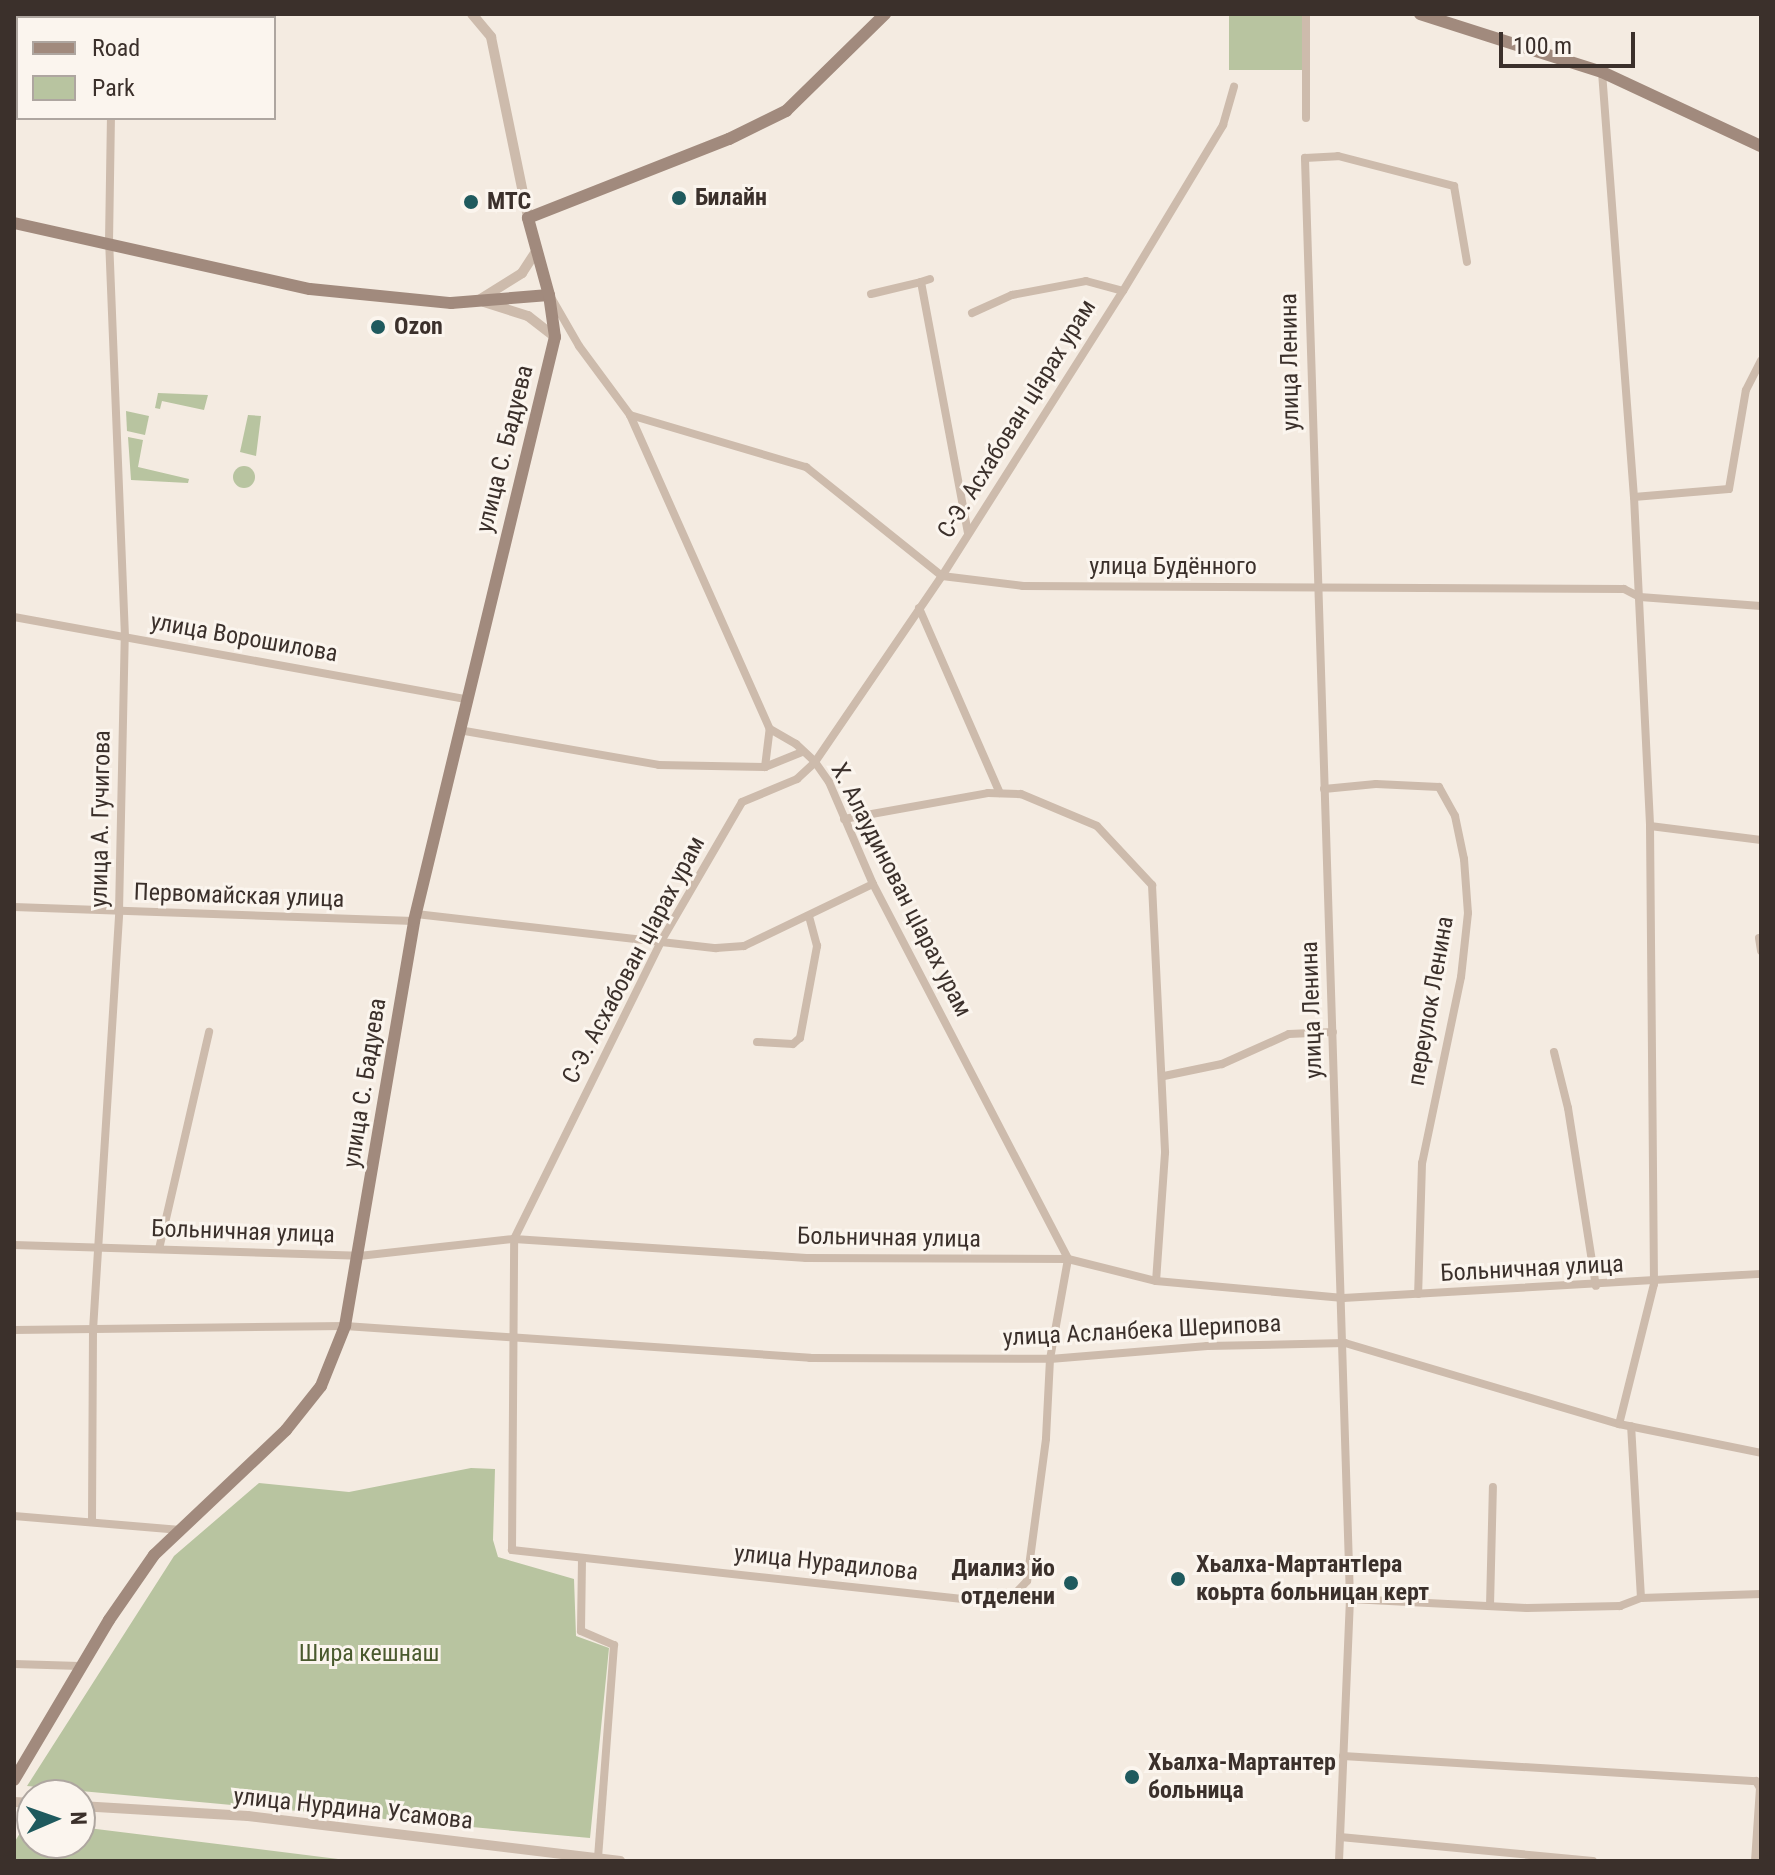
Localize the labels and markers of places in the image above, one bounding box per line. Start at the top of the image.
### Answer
place label: Билайн [695,184,767,212]
place label: МТС [487,188,531,216]
marker: Билайн [670,189,688,207]
marker: МТС [462,193,480,211]
place label: Ozon [394,313,443,341]
marker: Ozon [369,318,387,336]
place label: Хьалха-МартантIера коьрта больницан керт [1196,1551,1429,1607]
place label: Диализ йо отделени [952,1555,1055,1611]
marker: Хьалха-МартантIера коьрта больницан керт [1167,1568,1189,1590]
marker: Диализ йо отделени [1062,1574,1080,1592]
place label: Хьалха-Мартантер больница [1148,1749,1336,1805]
marker: Хьалха-Мартантер больница [1123,1768,1141,1786]

